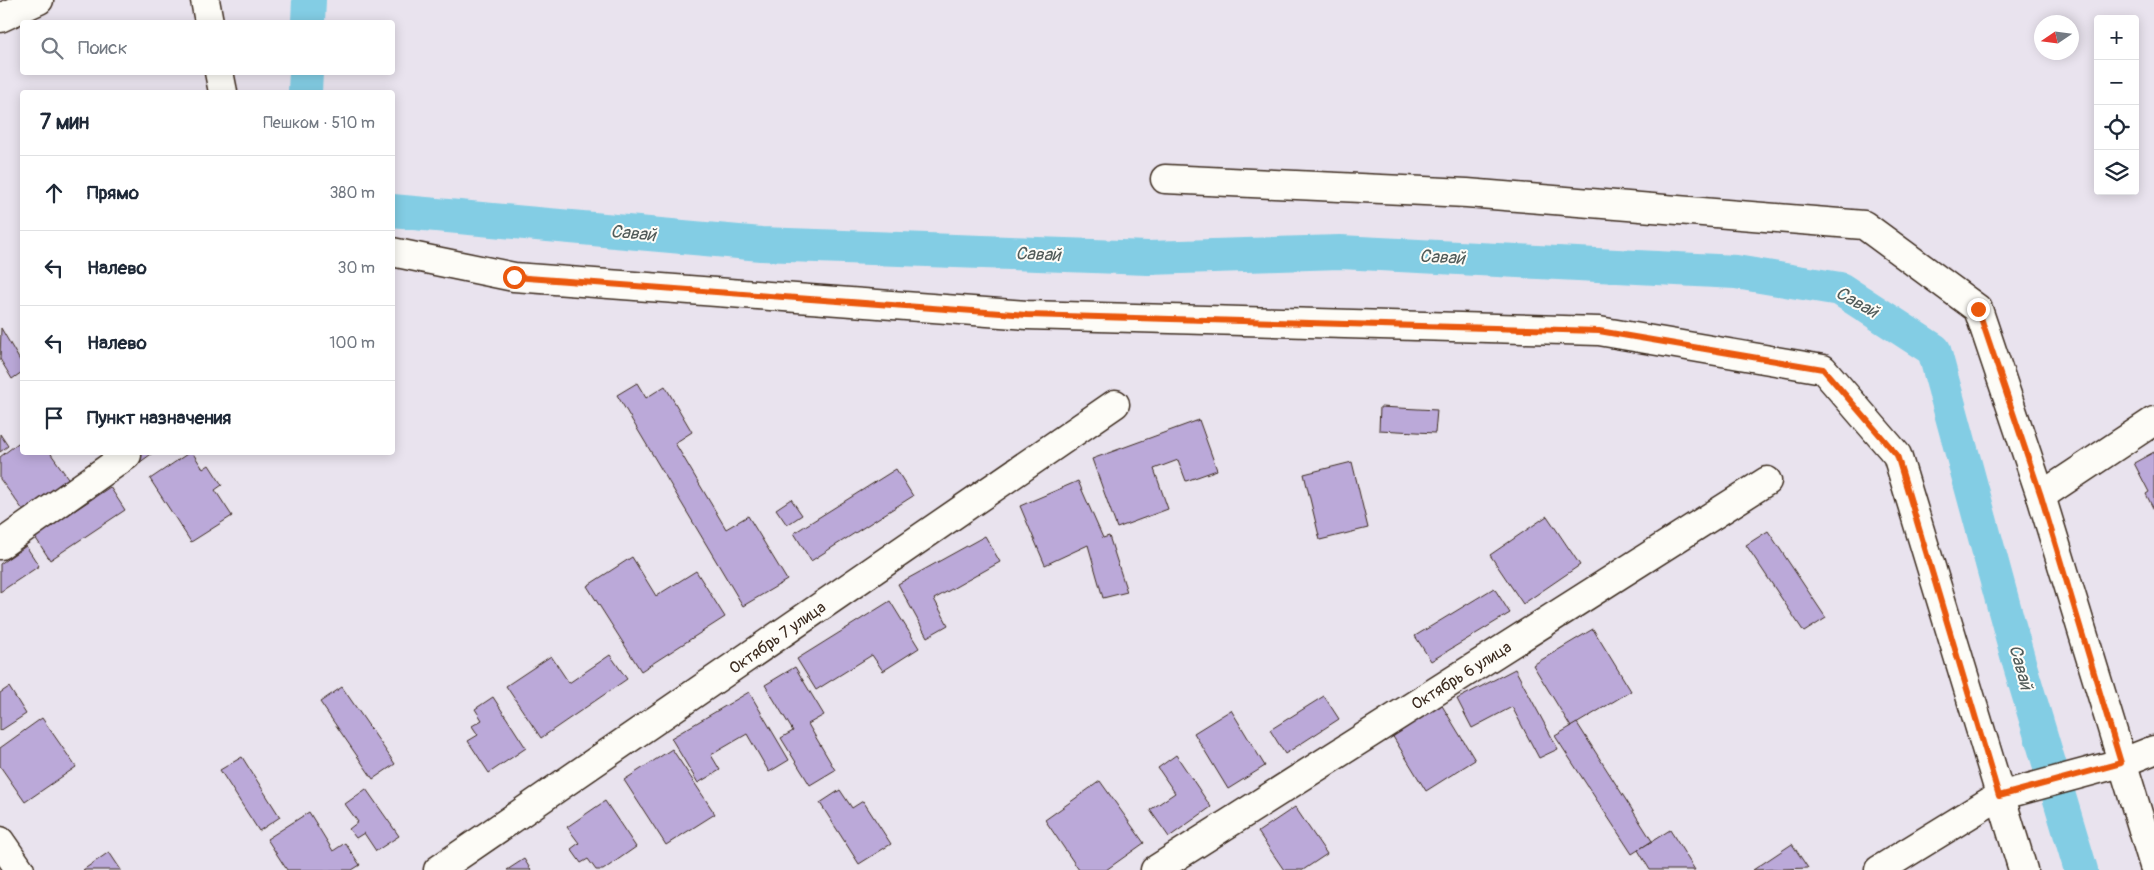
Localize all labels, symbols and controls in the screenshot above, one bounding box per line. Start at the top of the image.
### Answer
north arrow [2034,15,2079,60]
map controls [2094,15,2139,195]
button: + [2094,15,2139,60]
search box [20,20,395,75]
icon: search [38,34,66,62]
text: Поиск [78,36,128,60]
button: − [2094,60,2139,105]
button: locate [2094,105,2139,150]
text: 7 мин [40,109,89,136]
text: Пешком · 510 m [263,113,375,133]
button: layers [2094,150,2139,195]
icon: ahead [40,179,68,207]
text: Прямо [87,181,139,205]
text: 380 m [329,183,375,203]
water label: Савай [609,220,658,247]
water label: Савай [1015,242,1062,267]
water label: Савай [1419,245,1467,270]
icon: left [40,254,68,282]
text: Налево [87,256,147,280]
text: 30 m [337,258,375,278]
route start [503,266,526,289]
water label: Савай [1831,281,1883,324]
route end [1967,298,1990,321]
icon: left [40,329,68,357]
text: Налево [87,331,147,355]
text: 100 m [329,333,375,353]
icon: arrive [40,404,68,432]
text: Пункт назначения [87,406,231,430]
street label: Октябрь 7 улица [725,597,830,679]
street label: Октябрь 6 улица [1408,637,1515,715]
water label: Савай [2003,642,2038,693]

